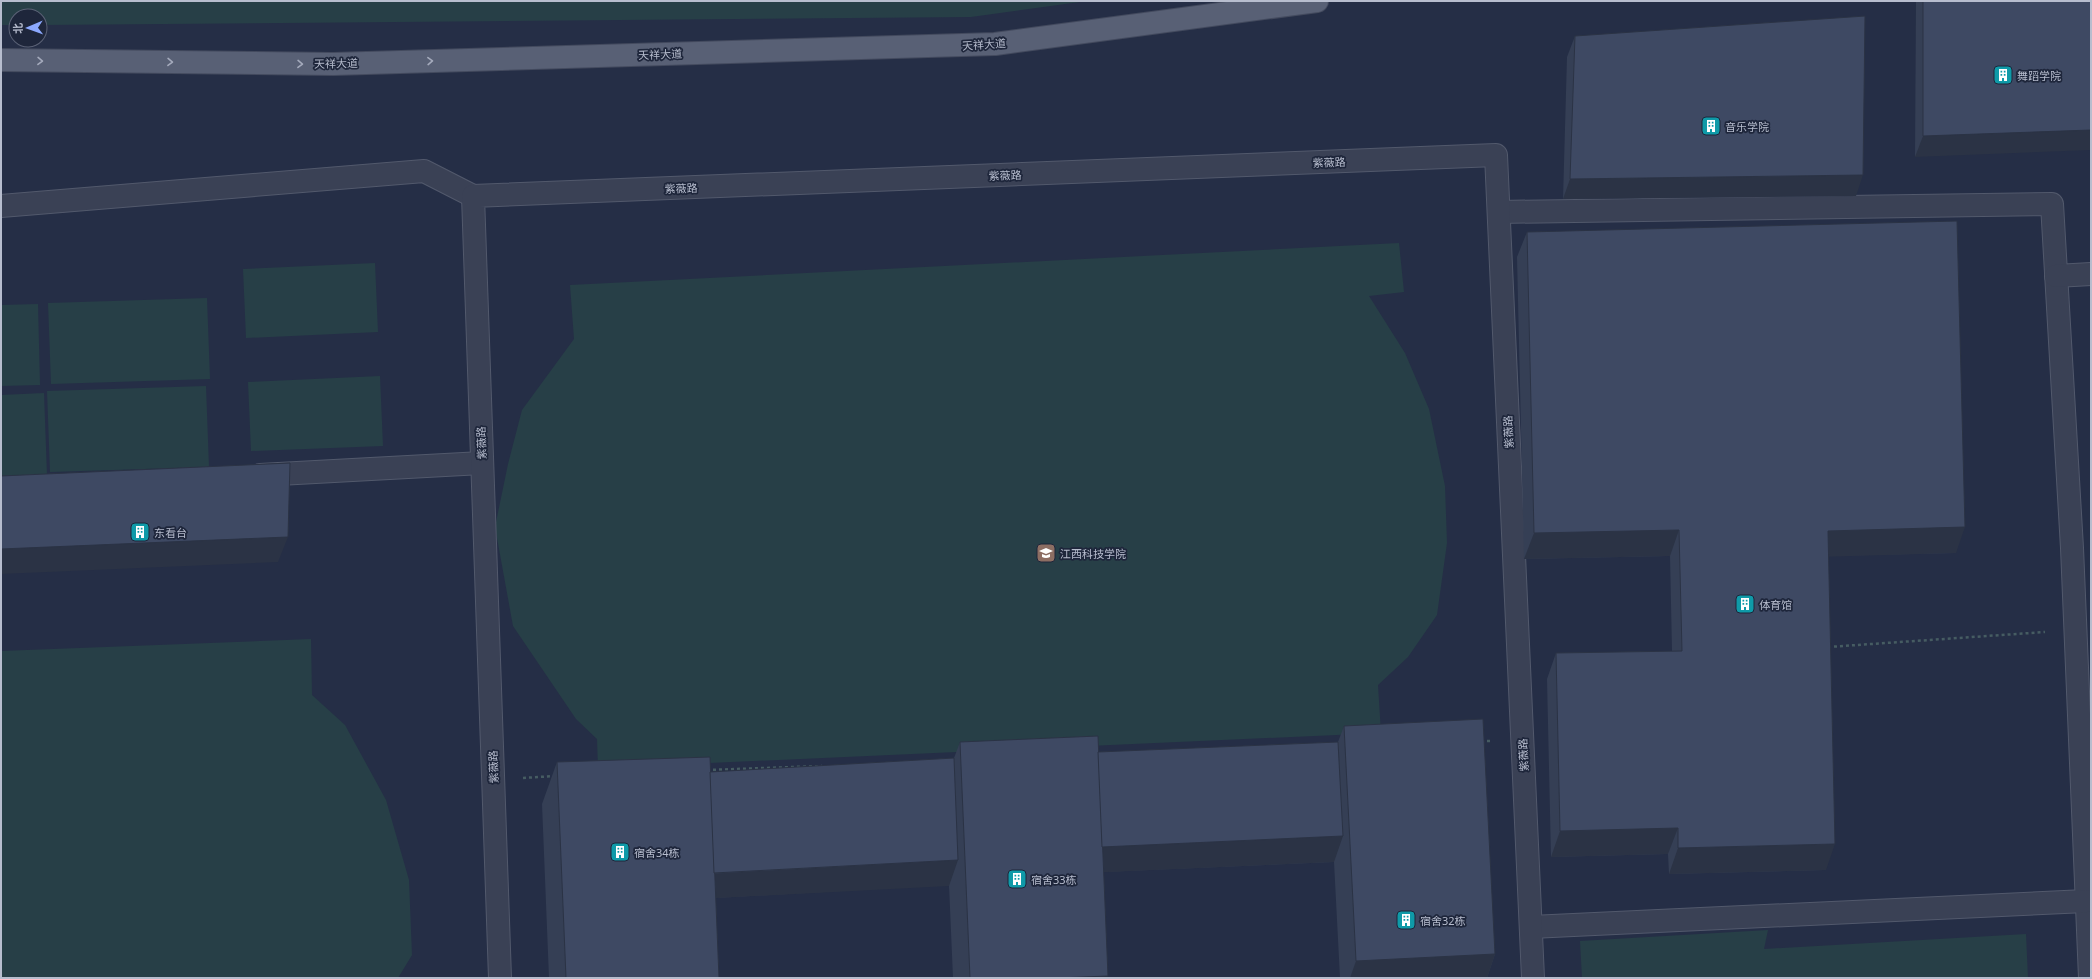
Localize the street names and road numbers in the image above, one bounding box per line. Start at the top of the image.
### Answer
street label: 天祥大道 [962,35,1006,53]
street label: 天祥大道 [638,46,682,62]
street label: 天祥大道 [314,55,358,71]
street label: 紫薇路 [1312,154,1346,170]
street label: 紫薇路 [988,167,1022,183]
street label: 紫薇路 [664,180,698,196]
street label: 紫薇路 [1500,415,1516,449]
street label: 紫薇路 [473,426,489,460]
street label: 紫薇路 [1515,738,1531,772]
street label: 紫薇路 [485,750,501,784]

